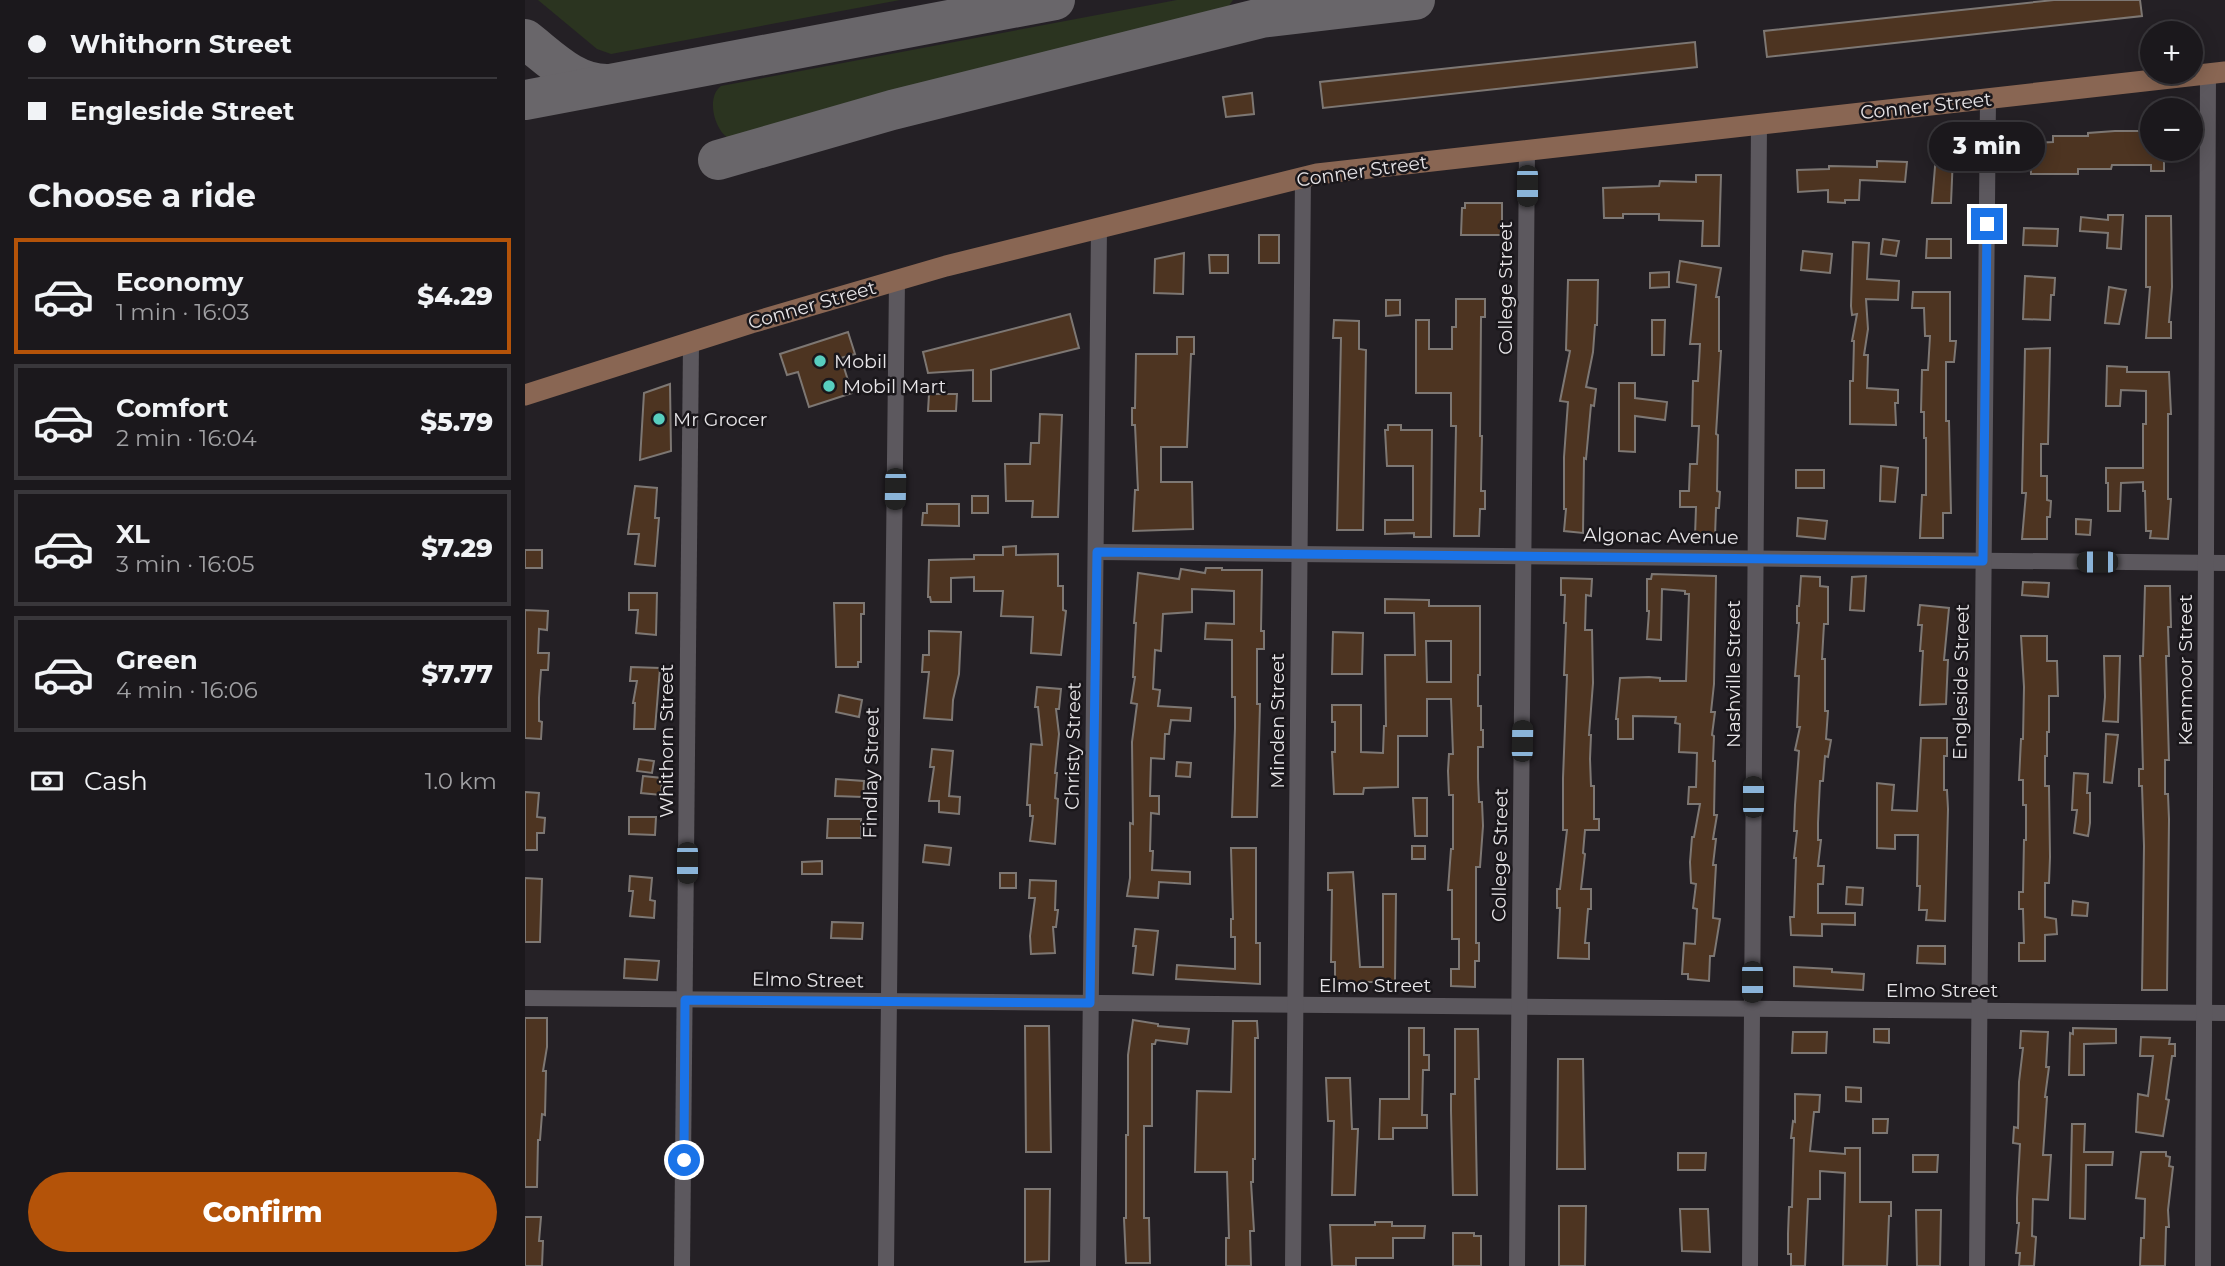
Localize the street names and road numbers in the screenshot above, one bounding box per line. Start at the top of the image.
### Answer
street label: Conner Street [1859,88,1993,124]
street label: Conner Street [1295,150,1429,192]
street label: College Street [1494,221,1517,355]
street label: Conner Street [745,276,879,334]
street label: Algonac Avenue [1583,523,1739,549]
street label: Kenmoor Street [2174,594,2197,746]
street label: Nashville Street [1722,600,1745,748]
street label: Engleside Street [1948,603,1974,760]
street label: Minden Street [1266,653,1289,789]
street label: Whithorn Street [655,664,678,818]
street label: Christy Street [1060,682,1086,810]
street label: Findlay Street [858,707,884,839]
street label: College Street [1487,788,1513,922]
street label: Elmo Street [752,968,865,992]
street label: Elmo Street [1319,974,1431,997]
street label: Elmo Street [1886,979,1998,1002]

